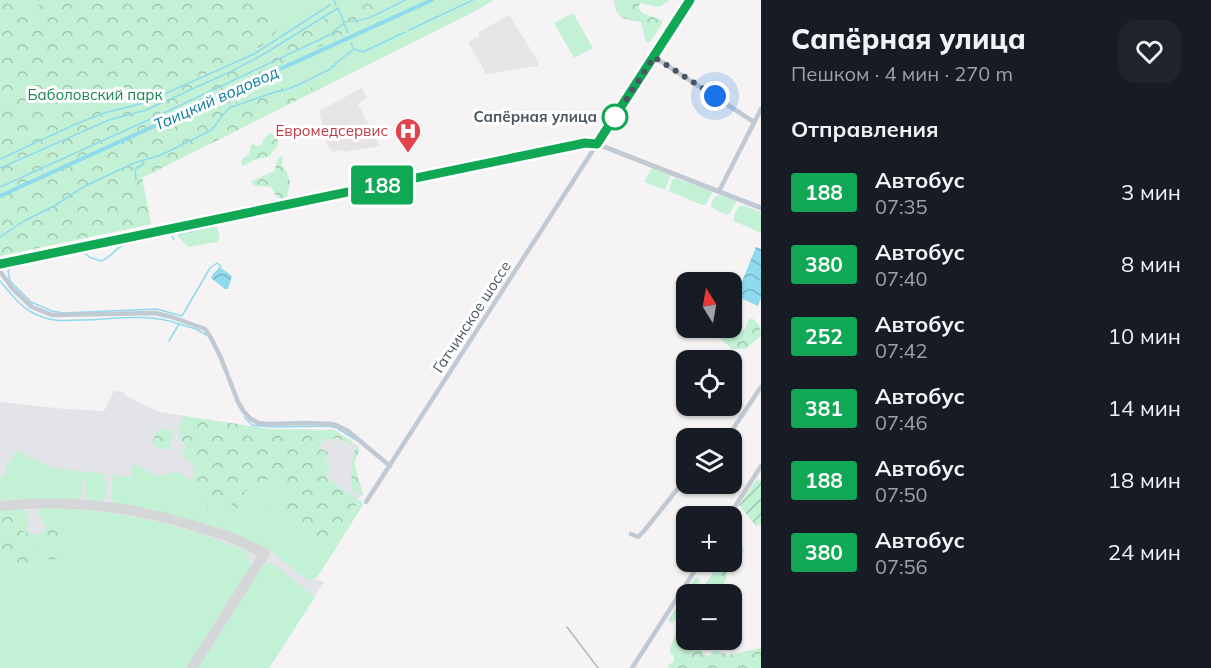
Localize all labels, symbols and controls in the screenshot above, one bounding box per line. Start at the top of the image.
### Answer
button: heart [1118,20,1181,83]
text: Сапёрная улица [791,21,1026,56]
text: Пешком · 4 мин · 270 m [791,61,1013,86]
water label: Таицкий водовод [150,62,282,134]
your location [700,81,730,111]
park label: Баболовский парк [27,85,164,104]
marker: Сапёрная улица [602,104,628,130]
place label: Сапёрная улица [473,107,597,126]
text: Отправления [791,115,939,143]
hospital icon: Евромедсервис [393,116,423,154]
place label: Евромедсервис [276,121,388,140]
line badge: 188 [348,166,416,204]
text: Автобус [875,166,965,194]
text: 188 [363,172,401,198]
text: 3 мин [1121,178,1181,206]
text: 188 [805,179,843,205]
text: 07:35 [875,194,928,219]
text: Автобус [875,238,965,266]
text: 8 мин [1121,250,1181,278]
text: 380 [805,251,843,277]
street label: Гатчинское шоссе [428,257,515,376]
text: 07:40 [875,266,928,291]
north arrow [676,272,742,338]
map controls [676,272,742,650]
text: Автобус [875,310,965,338]
text: 10 мин [1108,322,1181,350]
text: 252 [805,323,843,349]
text: 07:42 [875,338,928,363]
button: locate [676,350,742,416]
text: Автобус [875,382,965,410]
text: 14 мин [1108,394,1181,422]
text: 381 [805,395,843,421]
text: 07:46 [875,410,928,435]
button: layers [676,428,742,494]
text: Автобус [875,454,965,482]
text: 18 мин [1108,466,1181,494]
text: 188 [805,467,843,493]
text: 07:50 [875,482,928,507]
button: + [676,506,742,572]
text: Автобус [875,526,965,554]
text: 24 мин [1108,538,1181,566]
text: 380 [805,539,843,565]
text: 07:56 [875,554,928,579]
button: − [676,584,742,650]

